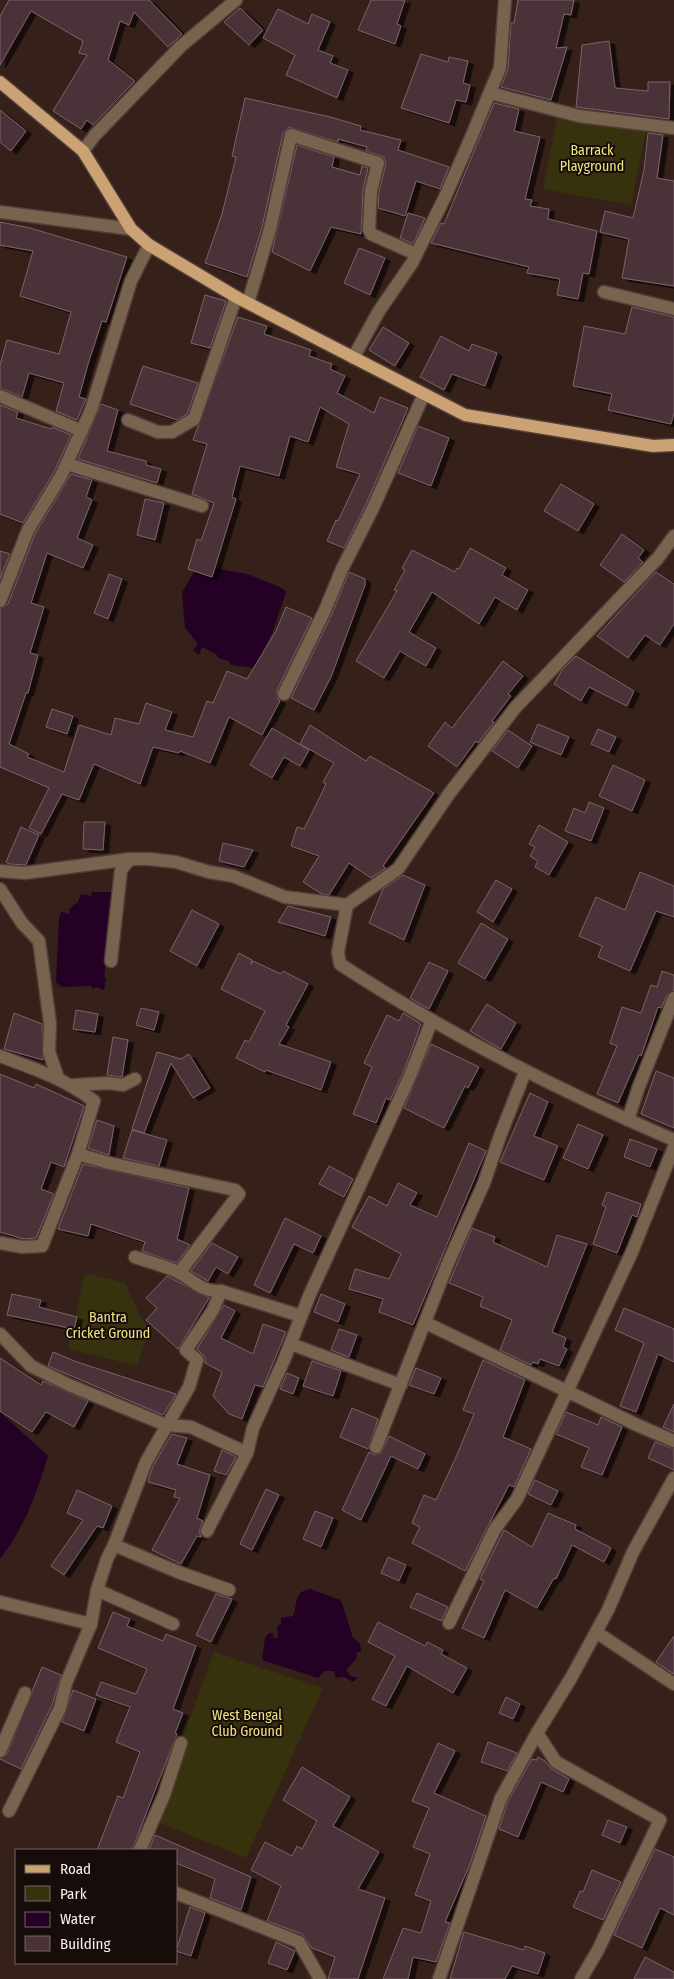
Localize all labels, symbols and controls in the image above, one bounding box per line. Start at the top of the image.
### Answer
park label: Barrack Playground [560,142,624,175]
park label: Bantra Cricket Ground [66,1309,150,1342]
park label: West Bengal Club Ground [212,1707,282,1740]
legend [15,1849,178,1964]
text: Road [60,1860,91,1878]
text: Park [60,1885,87,1903]
text: Water [60,1910,96,1928]
text: Building [60,1935,111,1953]

